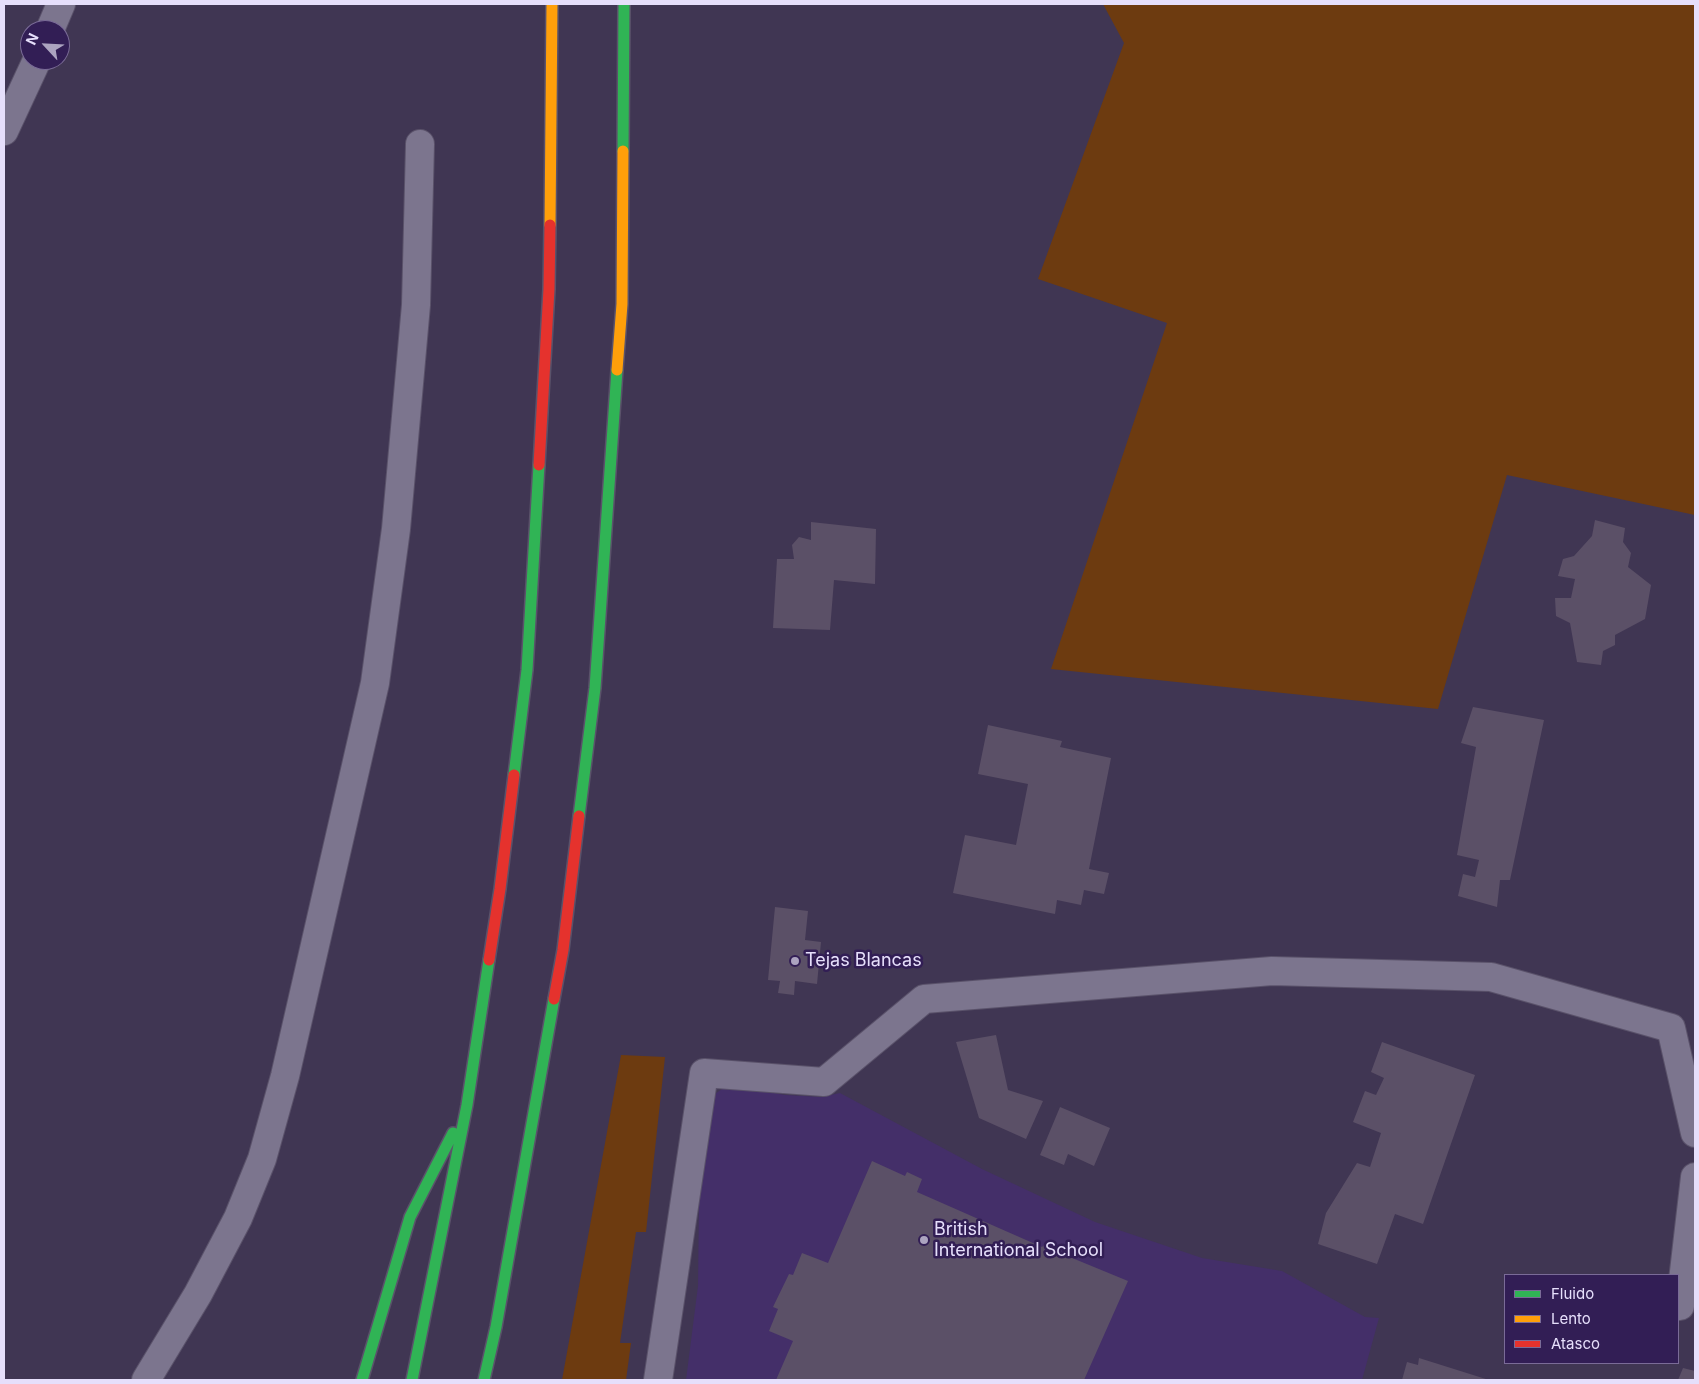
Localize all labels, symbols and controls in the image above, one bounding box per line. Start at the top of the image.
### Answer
north arrow [20,20,70,70]
text: N [22,30,42,47]
place label: Tejas Blancas [805,950,922,972]
marker: Tejas Blancas [789,955,801,967]
place label: British International School [934,1219,1103,1262]
marker: British International School [918,1234,930,1246]
legend [1504,1274,1679,1364]
text: Fluido [1551,1284,1594,1303]
text: Lento [1551,1309,1591,1328]
text: Atasco [1551,1334,1600,1353]

